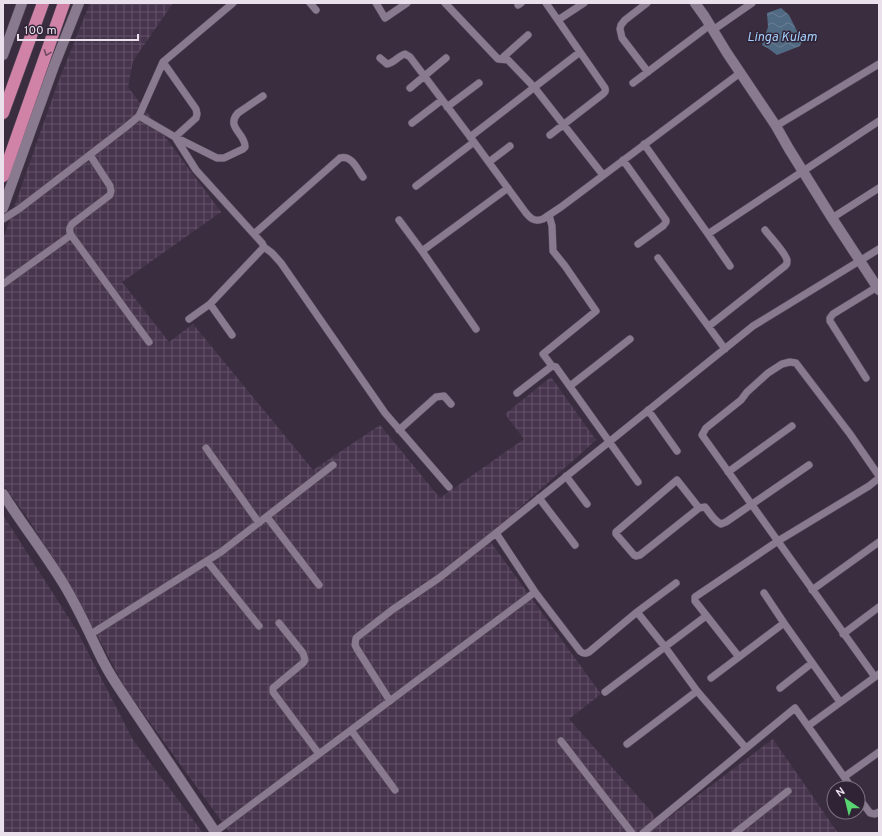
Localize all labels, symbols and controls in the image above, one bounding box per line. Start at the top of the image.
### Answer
scale bar [18,16,138,42]
text: 100 m [24,23,57,39]
water label: Linga Kulam [747,30,817,46]
one-way arrow [43,49,51,56]
north arrow [826,780,866,820]
text: N [834,785,848,801]

